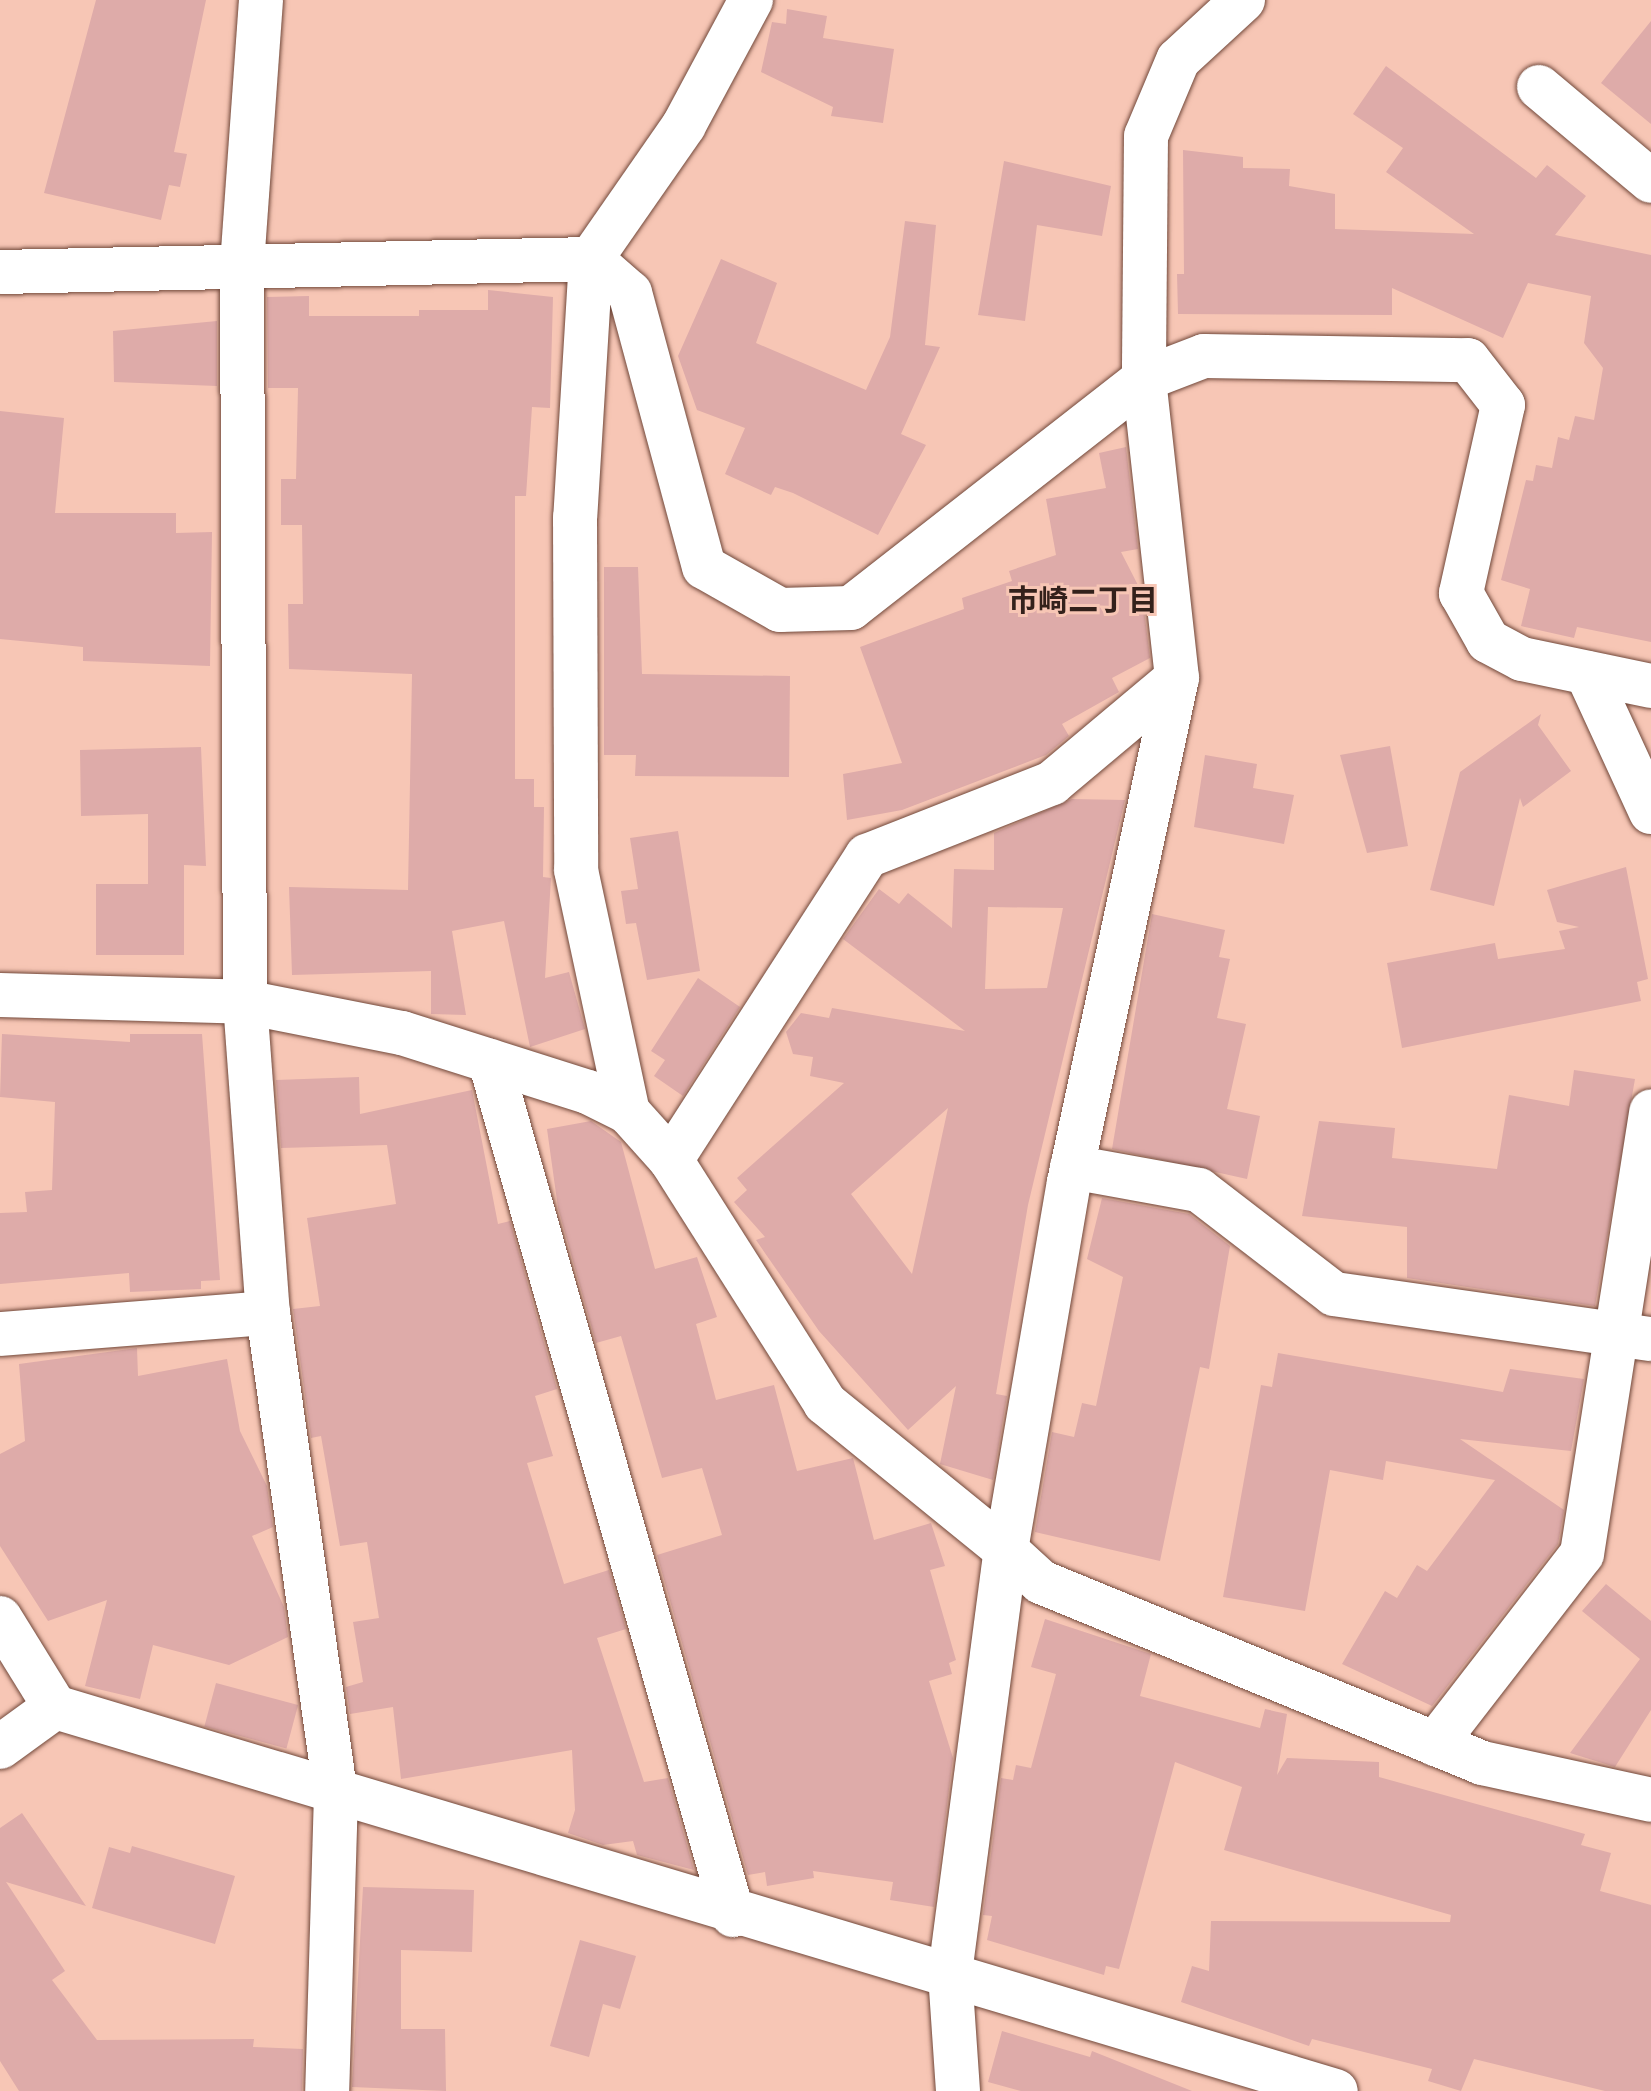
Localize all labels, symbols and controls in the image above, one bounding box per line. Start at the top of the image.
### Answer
district label: 市崎二丁目 [1008,582,1158,618]

